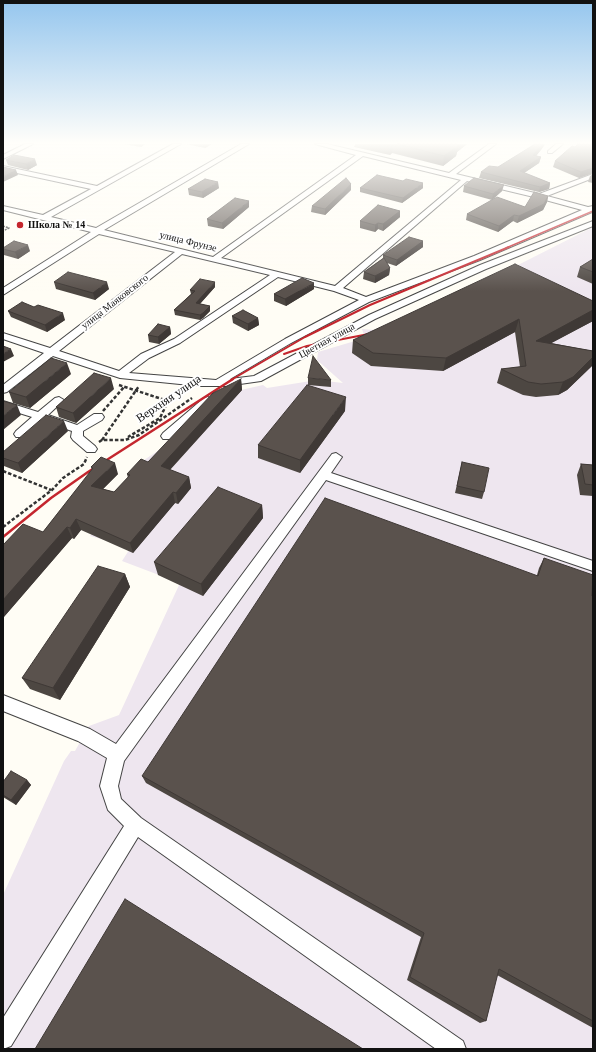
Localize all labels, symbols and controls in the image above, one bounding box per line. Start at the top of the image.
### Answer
place label: Школа № 14 [28,219,85,231]
marker: Школа № 14 [15,220,25,230]
street label: улица Фрунзе [158,229,218,255]
street label: улица Маяковского [79,272,151,332]
street label: Цветная улица [297,321,357,361]
street label: Верхняя улица [134,372,204,426]

